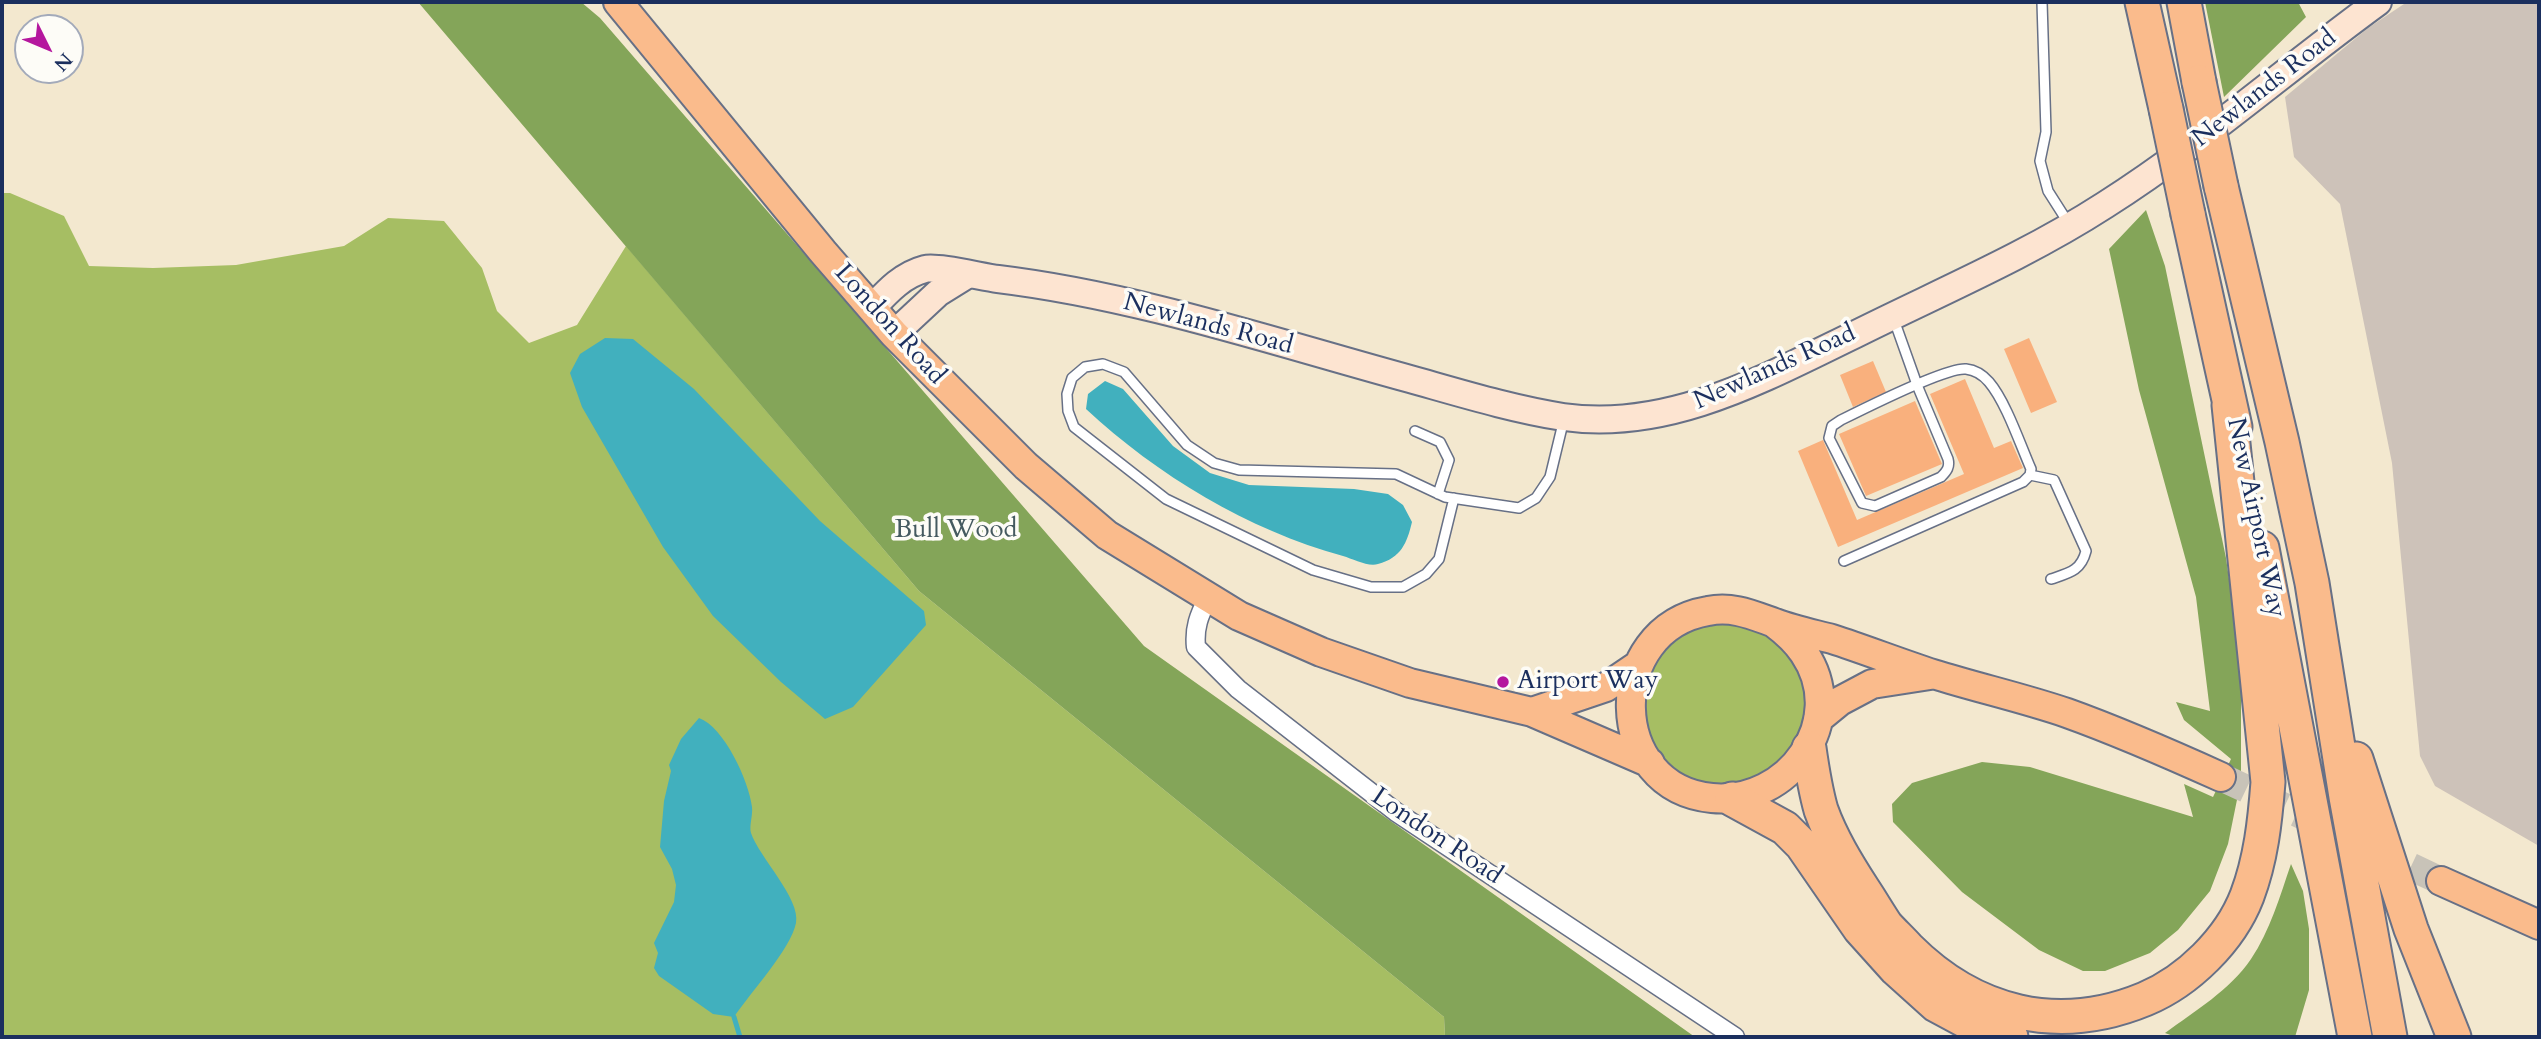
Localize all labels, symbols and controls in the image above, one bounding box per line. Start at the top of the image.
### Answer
north arrow [14,14,84,84]
street label: Newlands Road [2187,23,2343,155]
text: N [48,47,78,77]
street label: London Road [827,258,951,392]
street label: Newlands Road [1120,287,1296,363]
street label: Newlands Road [1689,318,1861,418]
street label: New Airport Way [2219,415,2291,621]
park label: Bull Wood [895,515,1017,547]
place label: Airport Way [1517,666,1659,698]
marker: Airport Way [1495,674,1511,690]
street label: London Road [1365,782,1507,892]

